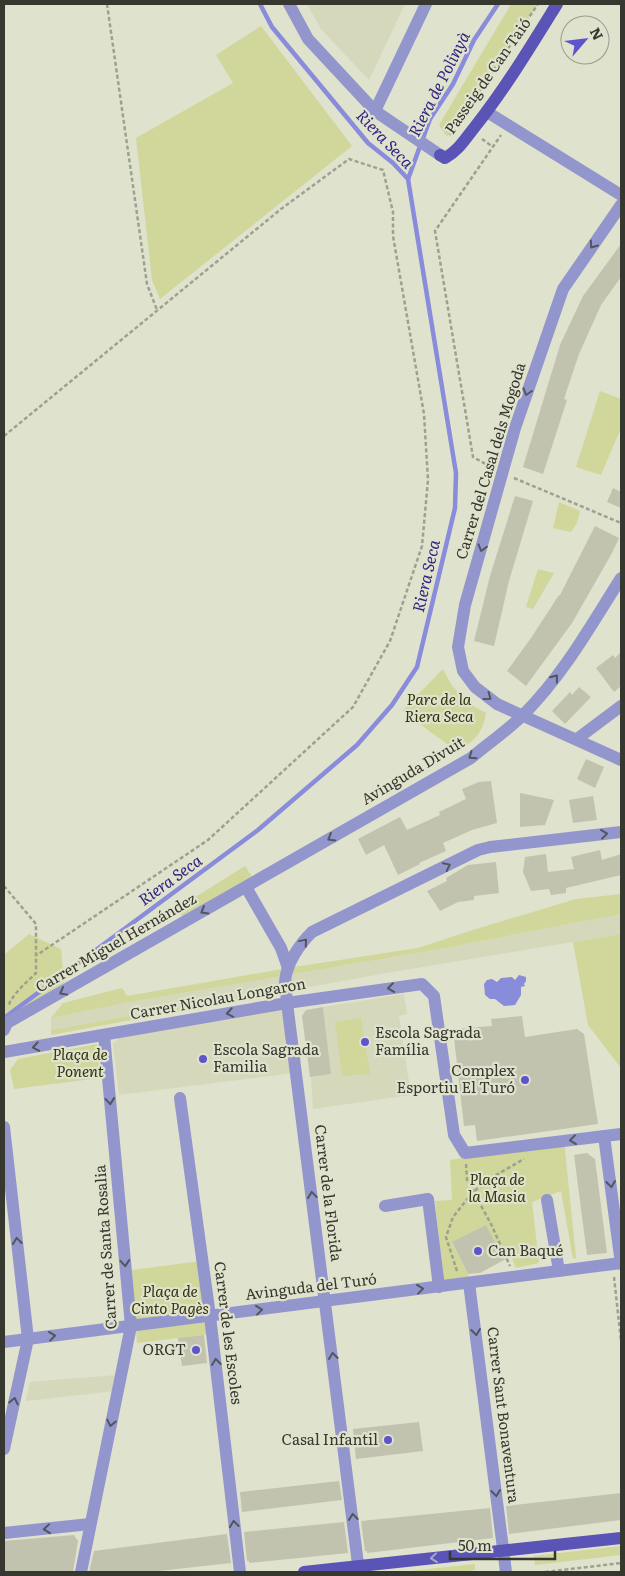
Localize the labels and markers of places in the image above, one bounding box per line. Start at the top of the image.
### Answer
place label: Escola Sagrada Família [375,1020,482,1060]
marker: Escola Sagrada Família [359,1036,371,1048]
place label: Escola Sagrada Familia [213,1037,320,1077]
marker: Escola Sagrada Familia [197,1053,209,1065]
place label: Complex Esportiu El Turó [397,1058,515,1098]
marker: Complex Esportiu El Turó [519,1074,531,1086]
place label: Can Baqué [488,1238,563,1261]
marker: Can Baqué [472,1245,484,1257]
place label: ORGT [143,1337,186,1360]
marker: ORGT [190,1344,202,1356]
place label: Casal Infantil [282,1427,378,1450]
marker: Casal Infantil [382,1434,394,1446]

